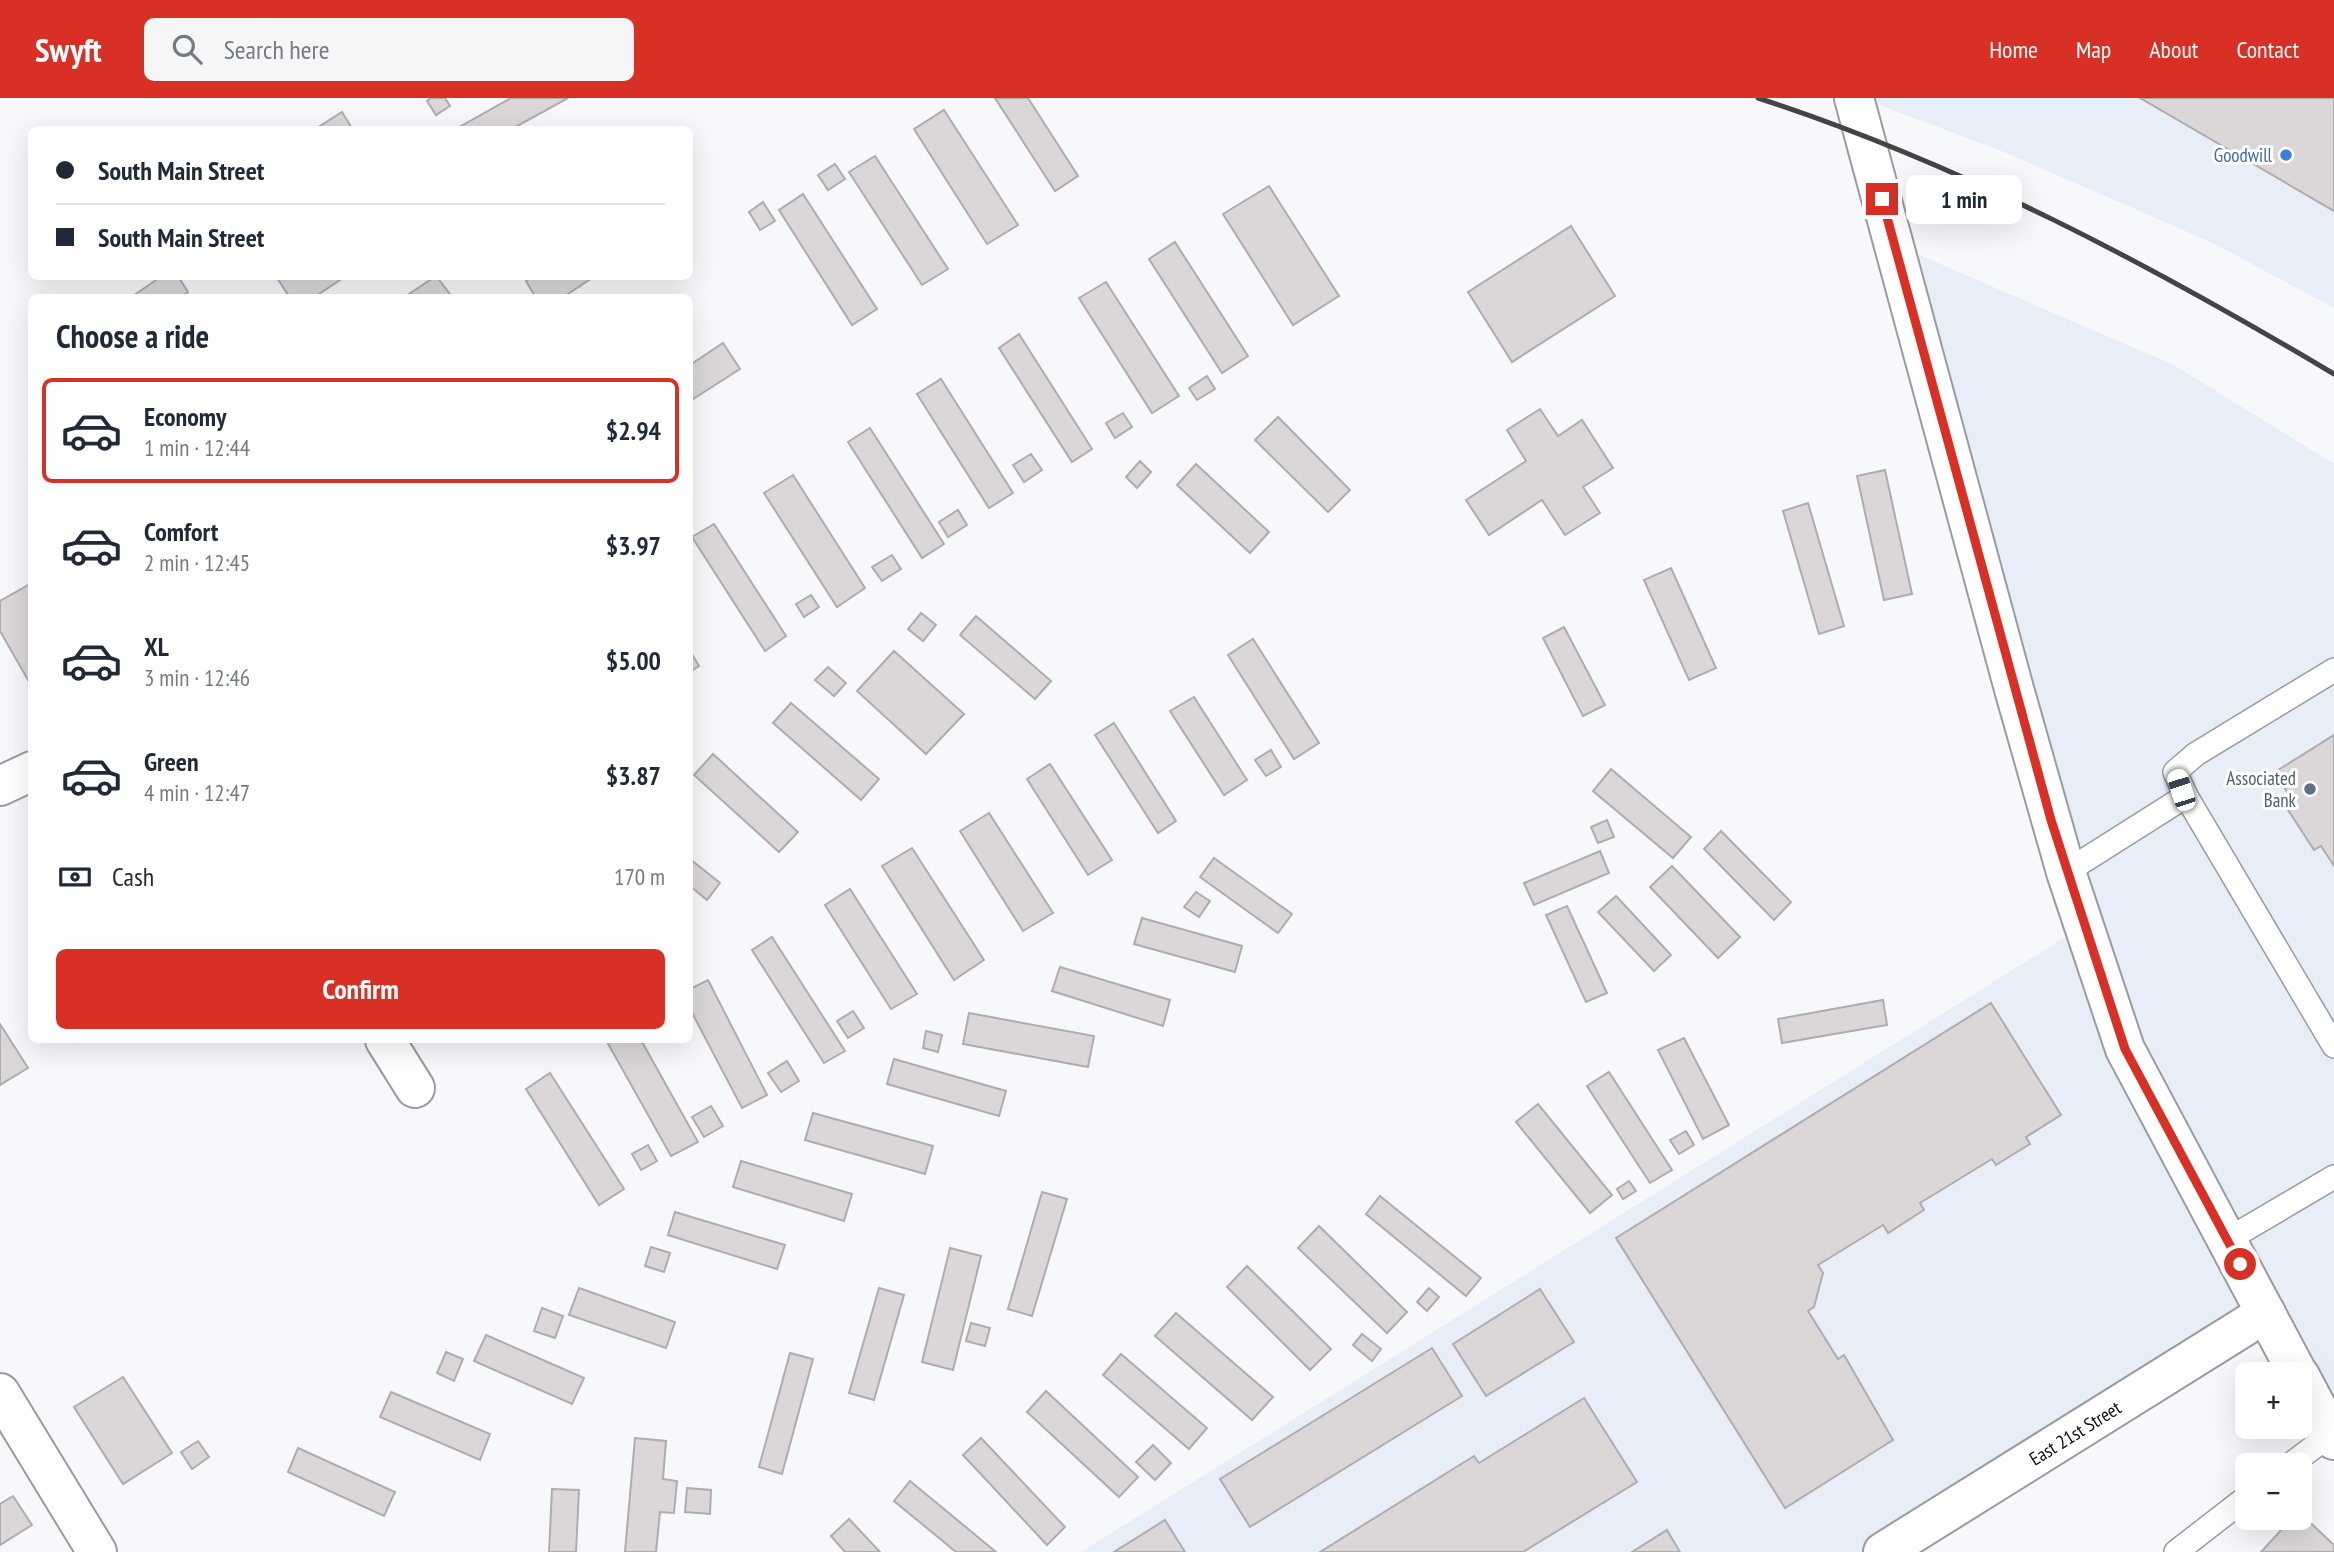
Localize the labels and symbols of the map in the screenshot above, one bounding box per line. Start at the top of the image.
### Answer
place label: Goodwill [2214,143,2273,167]
marker: Goodwill [2278,147,2294,163]
callout: 1 min [1906,174,2022,224]
route end [1866,183,1898,215]
place label: Associated Bank [2226,766,2297,812]
car [2165,767,2198,813]
marker: Associated Bank [2302,781,2318,797]
route start [2224,1248,2256,1280]
street label: East 21st Street [2025,1395,2126,1471]

